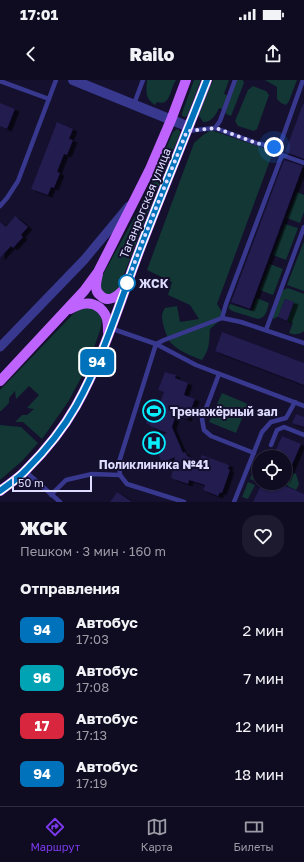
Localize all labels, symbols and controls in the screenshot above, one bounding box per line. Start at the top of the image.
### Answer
text: 17:01 [20,5,58,23]
icon: back [20,43,42,65]
text: Railo [130,43,174,65]
icon: share [262,43,284,65]
your location [264,137,284,157]
street label: Таганрогская улица [116,146,174,260]
marker: ЖСК [118,274,136,292]
place label: ЖСК [139,276,169,291]
line badge: 94 [79,349,115,375]
text: 94 [88,353,106,370]
sports icon: Тренажёрный зал [141,398,167,424]
place label: Тренажёрный зал [170,404,278,419]
hospital icon: Поликлиника №41 [141,430,167,456]
map controls [252,450,292,490]
button: locate [252,450,292,490]
place label: Поликлиника №41 [99,457,209,472]
scale bar [12,474,92,493]
text: 50 m [18,476,44,489]
button: heart [242,515,284,557]
text: ЖСК [20,516,67,539]
text: Пешком · 3 мин · 160 m [20,543,166,559]
text: Отправления [20,579,120,597]
text: Автобус [76,613,138,631]
text: 94 [33,621,51,638]
text: 2 мин [242,621,284,639]
text: 17:03 [76,631,109,647]
text: Автобус [76,661,138,679]
text: 96 [33,669,51,686]
text: 7 мин [243,669,284,687]
text: 17:08 [76,679,109,695]
text: Автобус [76,709,138,727]
text: 17 [35,717,49,734]
text: 12 мин [235,717,284,735]
text: 17:13 [76,727,107,743]
text: Автобус [76,757,138,775]
text: 94 [33,765,51,782]
text: 18 мин [235,765,284,783]
text: 17:19 [76,775,107,791]
tab: Маршрут [30,816,80,853]
tab: Карта [141,816,173,853]
tab: Билеты [233,816,274,853]

